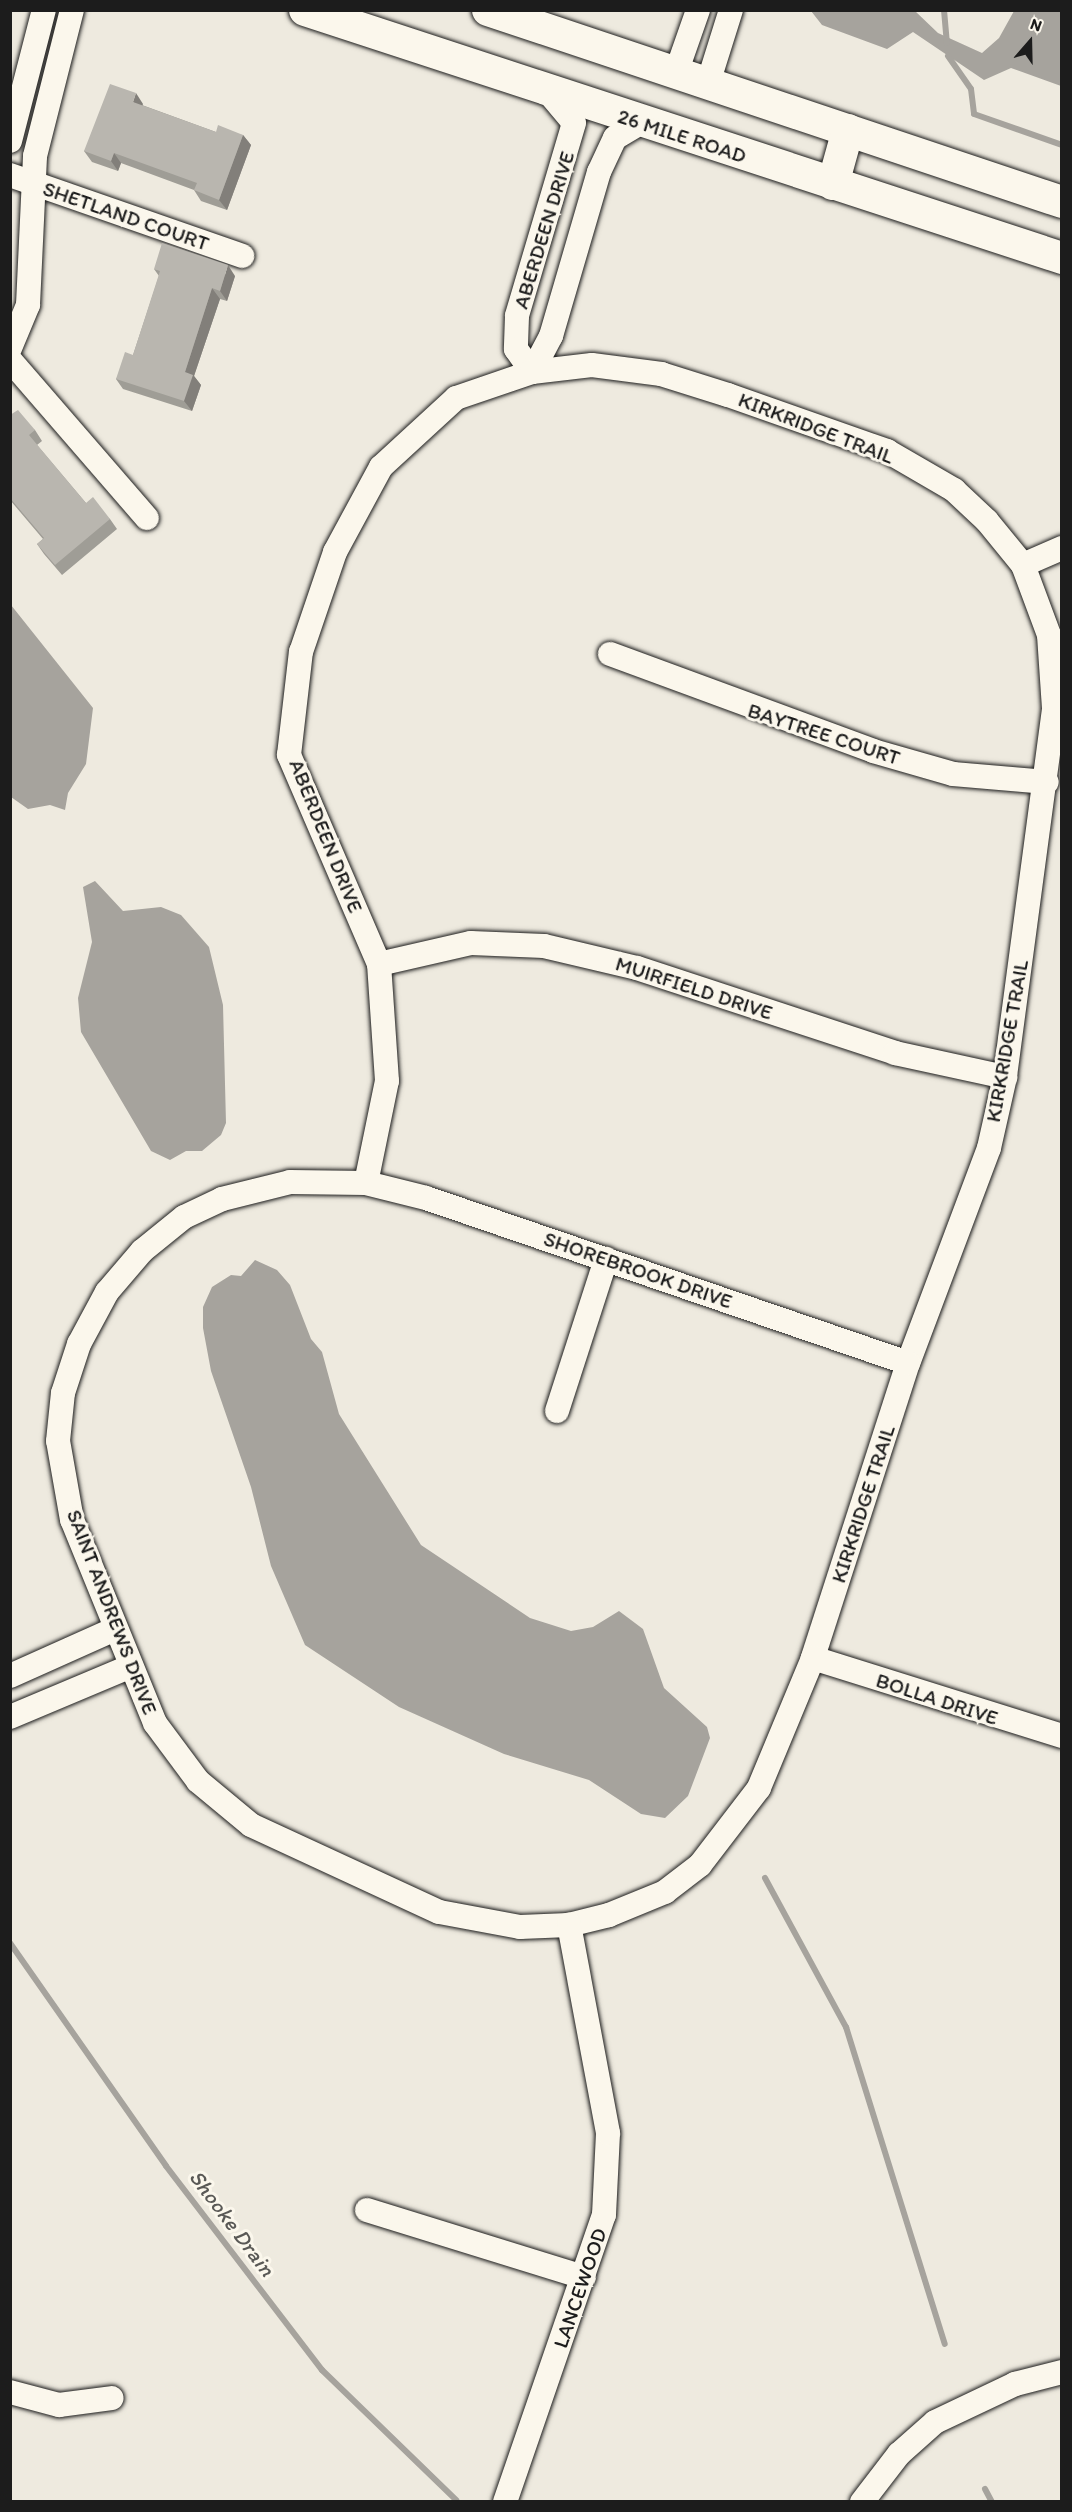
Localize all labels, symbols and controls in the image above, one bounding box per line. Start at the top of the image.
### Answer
north arrow [1000,12,1060,72]
text: N [1028,14,1045,35]
street label: 26 MILE ROAD [615,103,749,169]
street label: ABERDEEN DRIVE [508,147,580,313]
street label: SHETLAND COURT [40,176,212,256]
street label: KIRKRIDGE TRAIL [735,387,897,469]
street label: BAYTREE COURT [745,697,903,771]
street label: ABERDEEN DRIVE [283,754,369,918]
street label: MUIRFIELD DRIVE [611,950,777,1026]
street label: KIRKRIDGE TRAIL [980,958,1034,1124]
street label: SHOREBROOK DRIVE [539,1225,737,1315]
street label: KIRKRIDGE TRAIL [826,1422,900,1586]
street label: SAINT ANDREWS DRIVE [61,1505,163,1719]
street label: BOLLA DRIVE [873,1667,1001,1731]
water label: Shooke Drain [184,2165,280,2281]
street label: LANCEWOOD [548,2225,612,2351]

